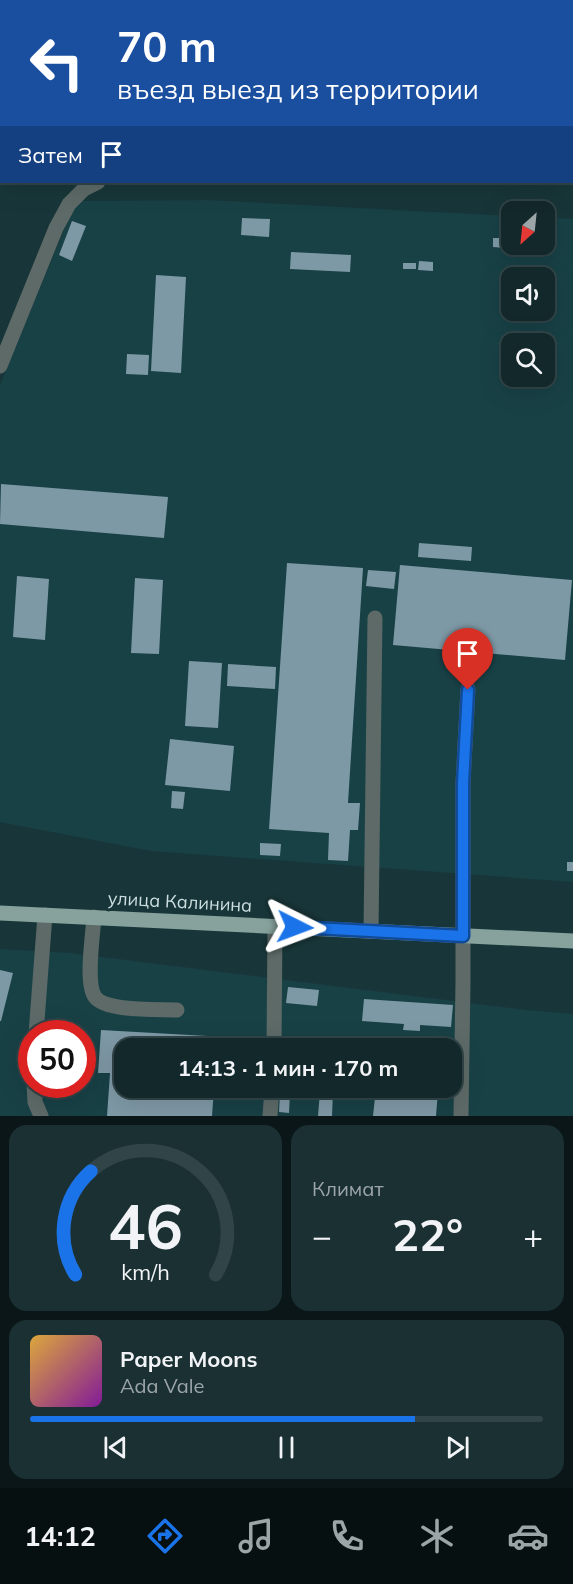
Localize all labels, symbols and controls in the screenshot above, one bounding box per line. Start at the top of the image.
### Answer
text: 70 m [117,20,217,73]
icon: left [18,24,96,102]
text: въезд выезд из территории [117,72,479,106]
icon: arrive [95,138,128,171]
text: Затем [18,141,83,169]
north arrow [501,201,555,255]
map controls [501,201,555,387]
button: sound [501,267,555,321]
button: search [501,333,555,387]
pin [442,628,493,690]
icon: arrive [451,637,484,670]
street label: улица Калинина [107,886,253,917]
position arrow [263,895,327,959]
speed limit sign: 50 [18,1020,96,1098]
text: 14:13 · 1 мин · 170 m [178,1054,398,1082]
text: Климат [312,1176,384,1201]
text: 46 [108,1186,183,1265]
text: 22° [392,1206,463,1262]
text: − [312,1215,332,1256]
text: + [523,1215,543,1256]
text: km/h [121,1258,170,1285]
text: Paper Moons [120,1345,258,1373]
text: Ada Vale [120,1373,204,1398]
icon: previous [99,1431,132,1464]
icon: pause [270,1431,303,1464]
icon: next [441,1431,474,1464]
icon: directions [144,1515,186,1557]
icon: music [235,1515,277,1557]
icon: phone [326,1515,368,1557]
icon: climate [416,1515,458,1557]
icon: car [507,1515,549,1557]
text: 14:12 [24,1519,96,1553]

